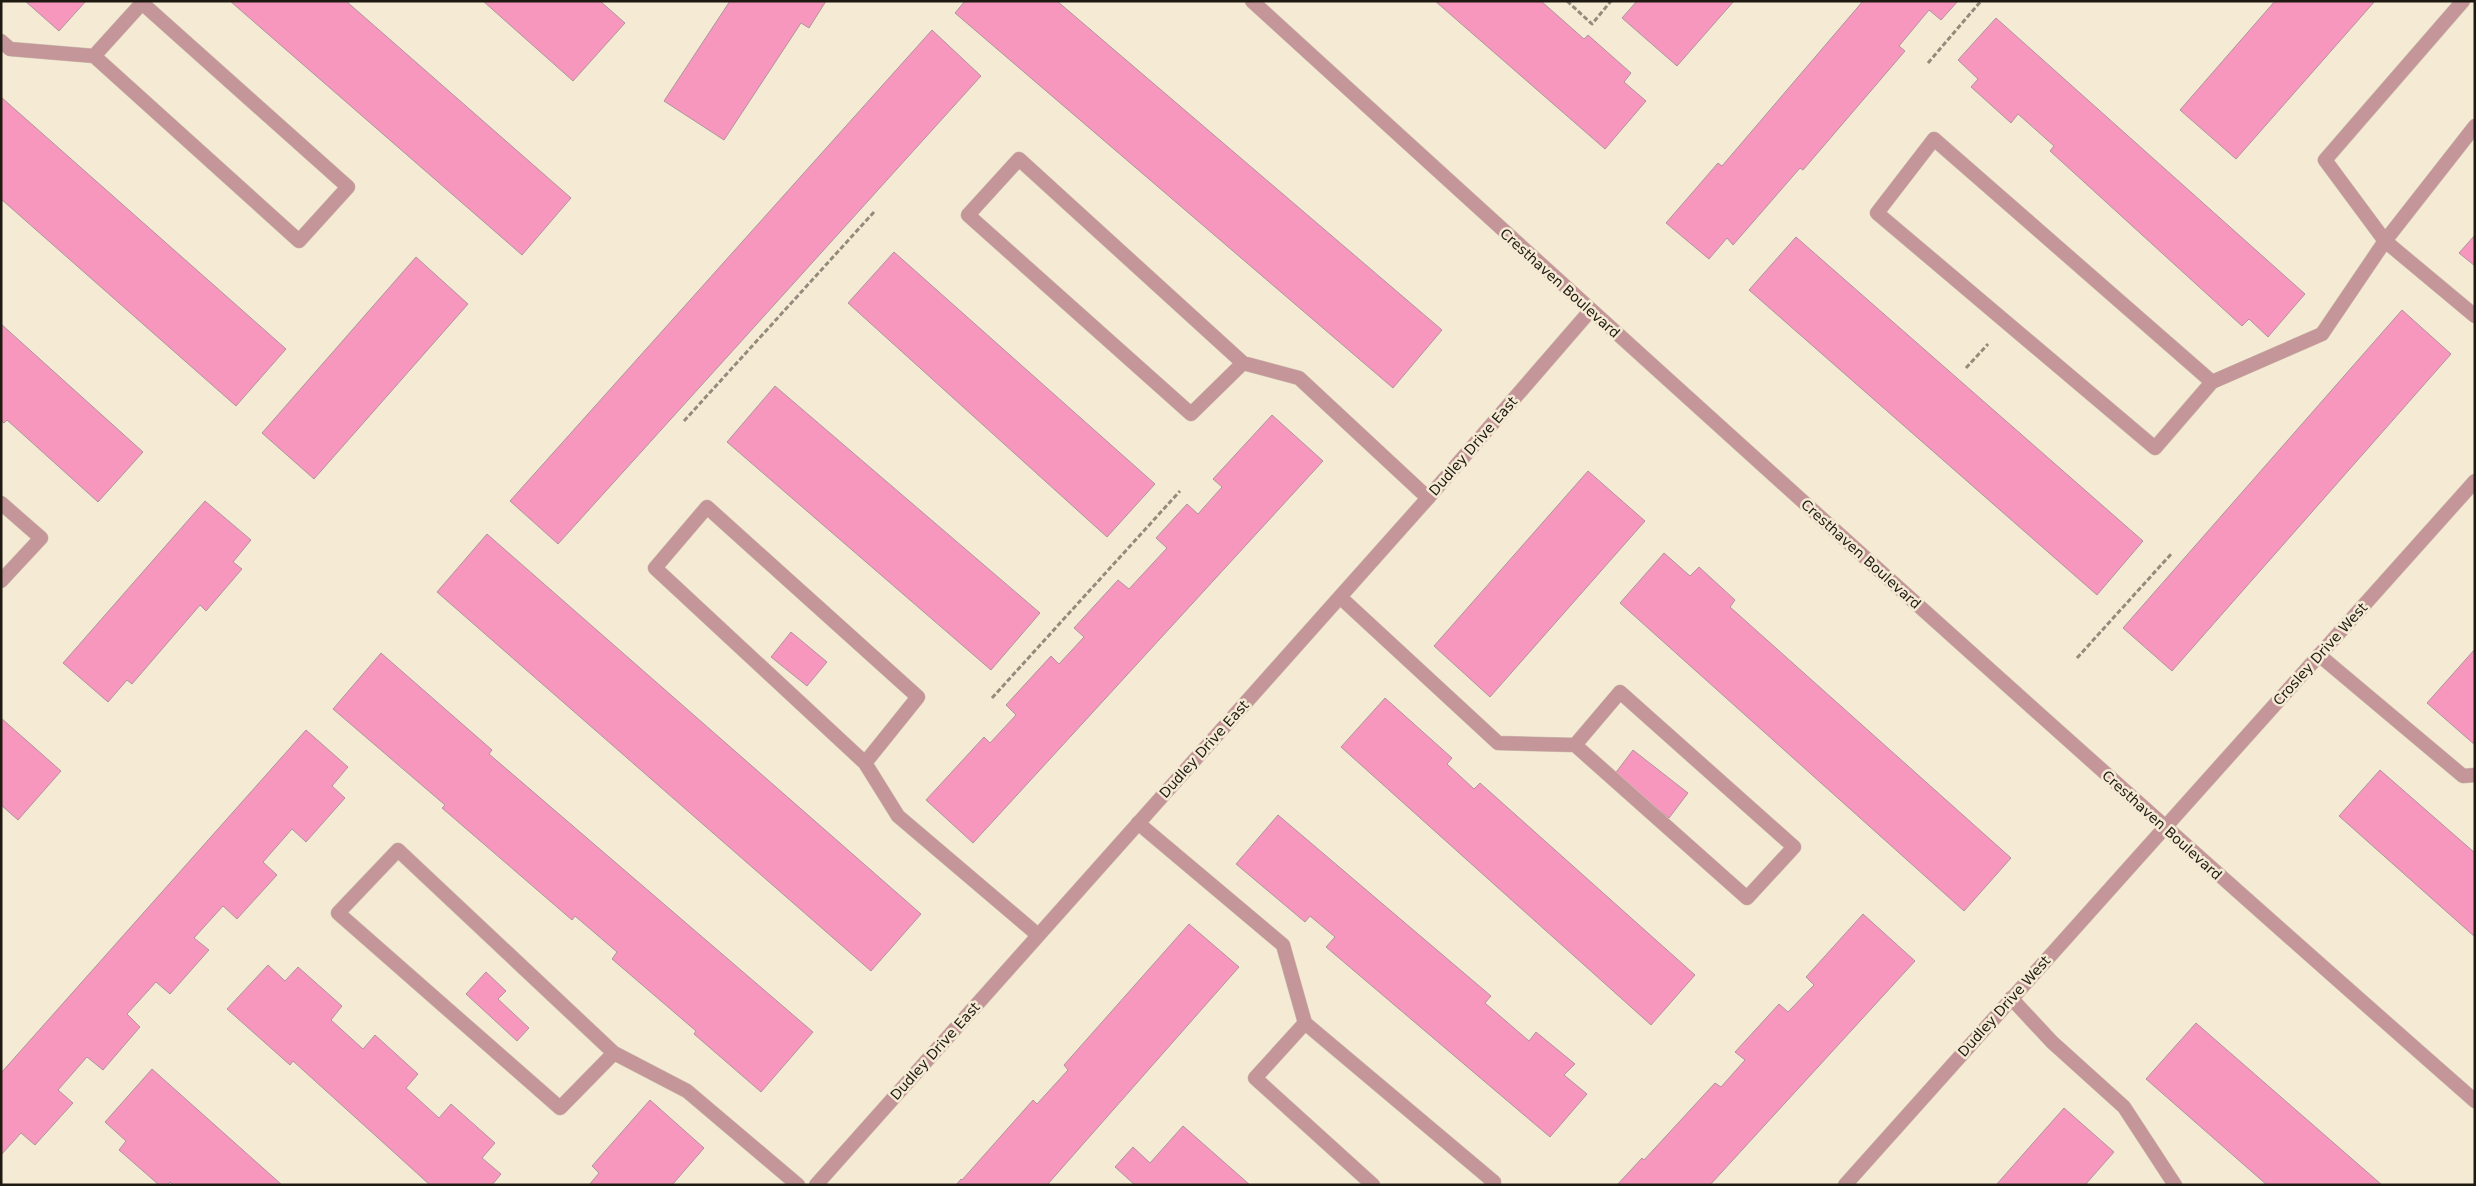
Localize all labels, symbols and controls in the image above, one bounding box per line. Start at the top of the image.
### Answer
street label: Cresthaven Boulevard [1497,225,1623,341]
street label: Dudley Drive East [1426,393,1521,499]
street label: Cresthaven Boulevard [1798,496,1924,612]
street label: Crosley Drive West [2270,599,2371,709]
street label: Dudley Drive East [1156,697,1252,801]
street label: Cresthaven Boulevard [2099,767,2225,883]
street label: Dudley Drive West [1955,952,2054,1060]
street label: Dudley Drive East [887,999,983,1103]

